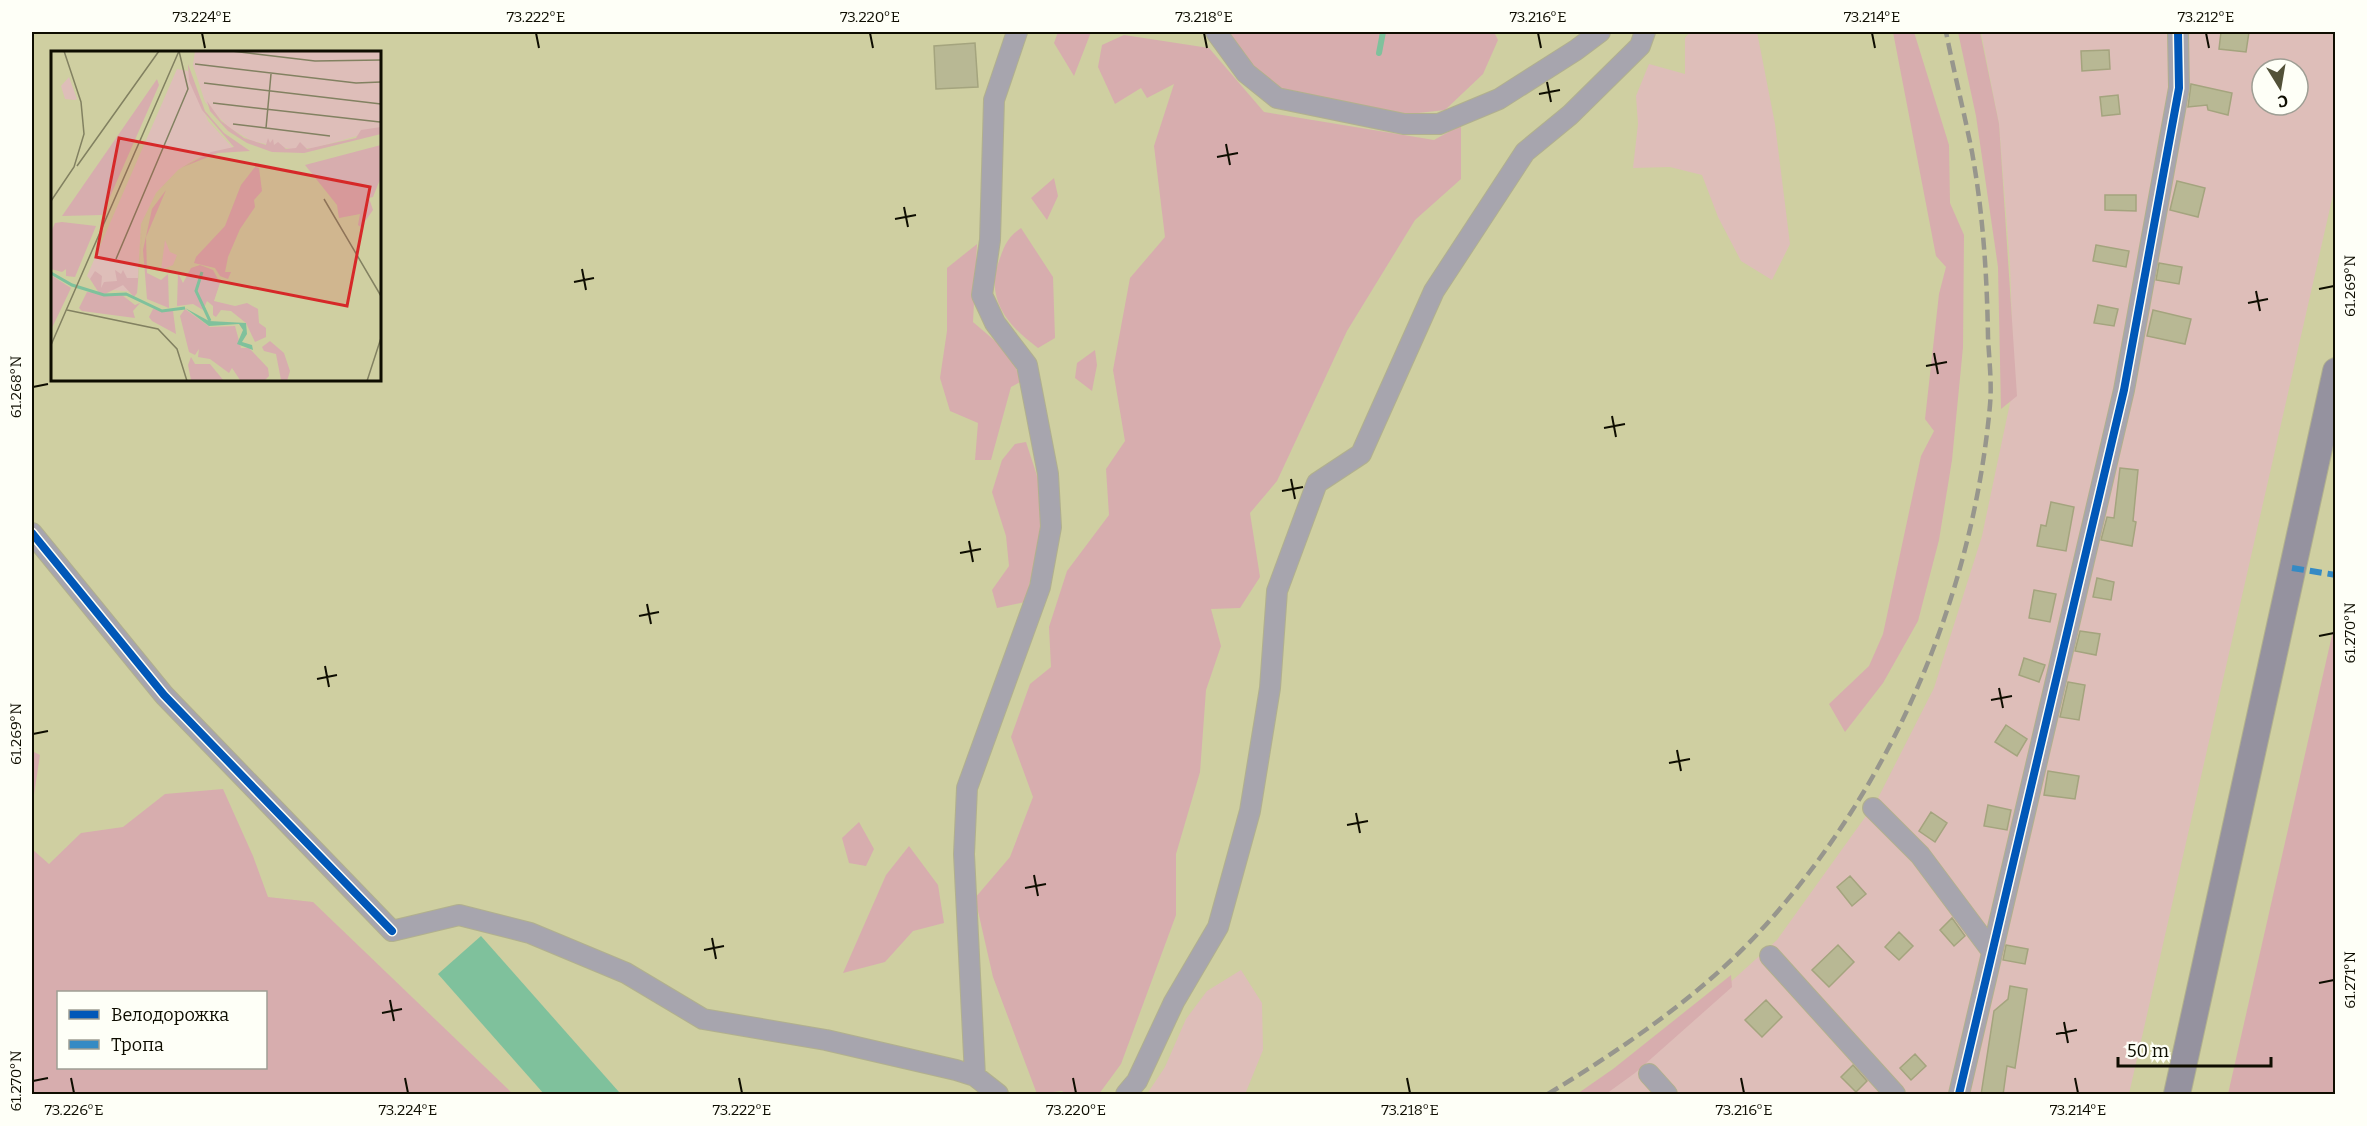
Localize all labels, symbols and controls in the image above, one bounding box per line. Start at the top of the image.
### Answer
text: 73.224°E [173,8,231,26]
text: 73.222°E [507,8,565,26]
text: 73.220°E [840,8,900,26]
text: 73.218°E [1175,8,1233,26]
text: 73.216°E [1510,8,1566,26]
text: 73.214°E [1844,8,1900,26]
text: 73.212°E [2178,8,2234,26]
inset map [51,51,381,381]
north arrow [2250,57,2310,117]
text: С [2276,91,2290,112]
text: 61.269°N [2341,255,2359,317]
text: 61.268°N [7,356,25,418]
text: 61.270°N [2341,602,2359,664]
text: 61.269°N [7,703,25,765]
text: 61.271°N [2341,951,2359,1009]
legend [57,991,267,1069]
text: Велодорожка [111,1004,229,1026]
scale bar [2118,1030,2271,1068]
text: Тропа [111,1034,164,1056]
text: 50 m [2127,1040,2169,1062]
text: 61.270°N [7,1050,25,1112]
text: 73.226°E [44,1101,104,1119]
text: 73.224°E [379,1101,437,1119]
text: 73.222°E [713,1101,771,1119]
text: 73.220°E [1046,1101,1106,1119]
text: 73.218°E [1381,1101,1439,1119]
text: 73.216°E [1716,1101,1772,1119]
text: 73.214°E [2050,1101,2106,1119]

